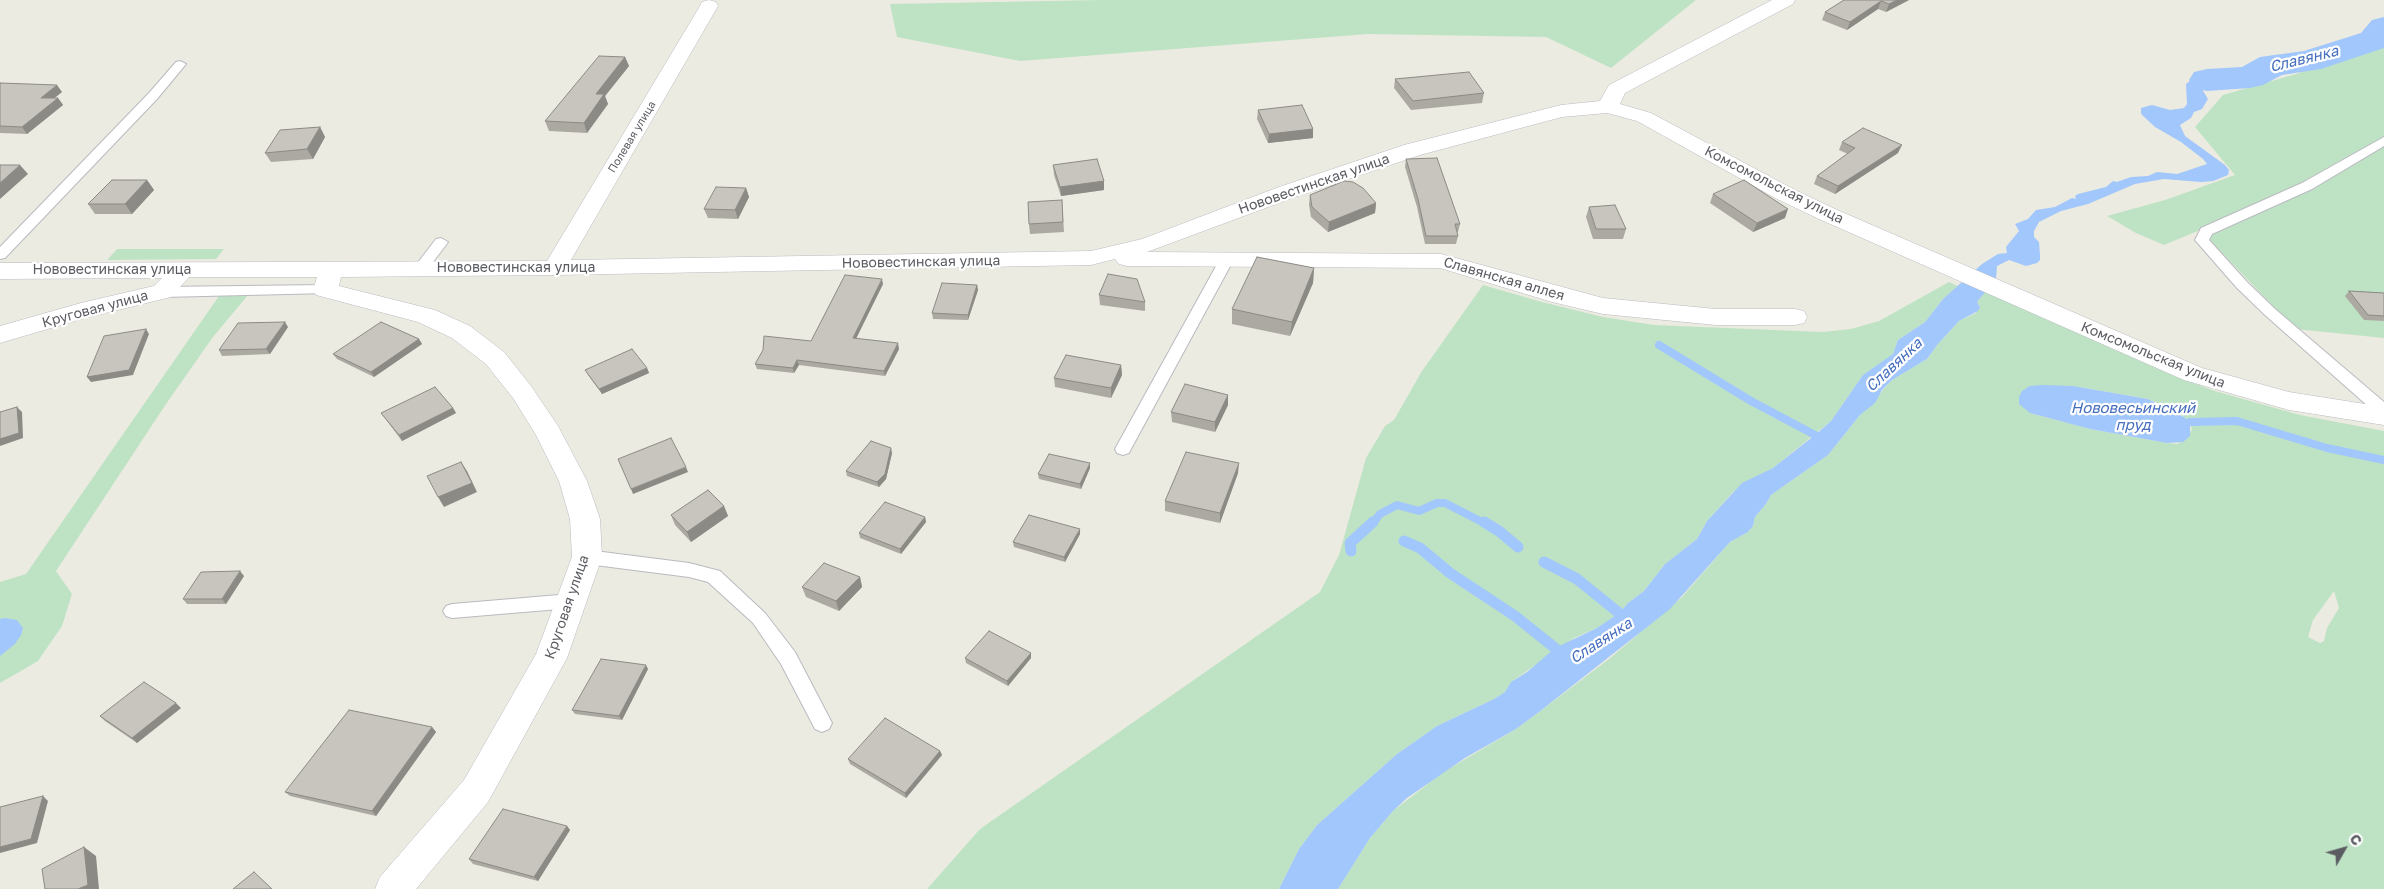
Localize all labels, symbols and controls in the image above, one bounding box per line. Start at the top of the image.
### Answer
water label: Славянка [2268,42,2340,76]
street label: Полевая улица [605,99,659,175]
street label: Комсомольская улица [1702,143,1846,227]
street label: Нововестинская улица [1236,150,1392,218]
street label: Нововестинская улица [841,252,1001,272]
street label: Славянская аллея [1442,254,1566,304]
street label: Нововестинская улица [437,260,595,276]
street label: Нововестинская улица [33,262,191,278]
street label: Круговая улица [40,287,150,331]
street label: Комсомольская улица [2078,318,2228,392]
water label: Славянка [1862,335,1926,395]
water label: Нововесьинский пруд [2071,399,2195,434]
street label: Круговая улица [541,553,593,661]
water label: Славянка [1567,614,1635,668]
north arrow [2319,824,2369,874]
text: С [2346,830,2366,849]

